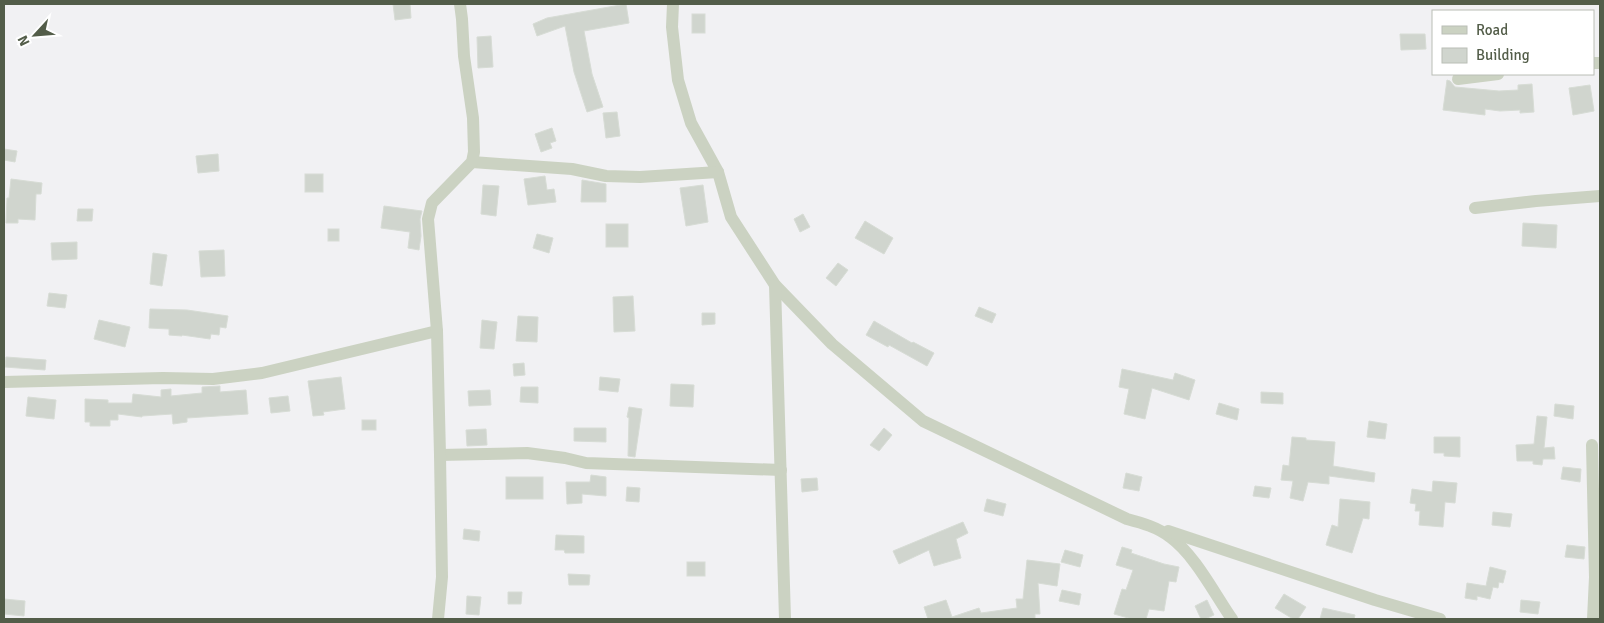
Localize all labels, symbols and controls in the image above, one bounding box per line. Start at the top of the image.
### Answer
north arrow [10,10,60,60]
legend [1432,10,1594,75]
text: Road [1476,21,1508,39]
text: N [14,32,34,49]
text: Building [1476,46,1530,64]

